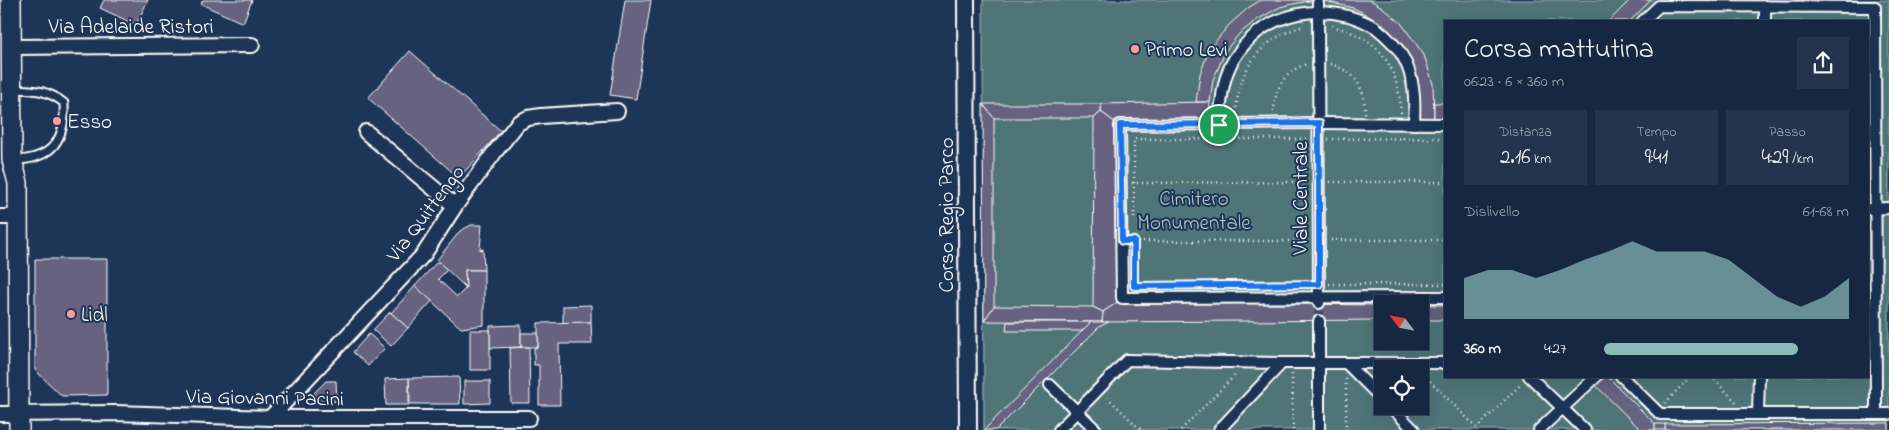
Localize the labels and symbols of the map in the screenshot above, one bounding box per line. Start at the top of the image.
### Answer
street label: Via Adelaide Ristori [48,13,213,43]
place label: Primo Levi [1145,36,1228,66]
marker: Primo Levi [1129,43,1141,55]
pin [1198,104,1240,146]
place label: Esso [67,108,112,138]
marker: Esso [51,115,63,127]
street label: Corso Regio Parco [933,137,965,293]
street label: Viale Centrale [1287,141,1317,256]
street label: Via Quittengo [379,159,475,271]
park label: Cimitero Monumentale [1137,185,1251,239]
north arrow [1374,295,1429,350]
place label: Lidl [81,301,108,331]
marker: Lidl [65,308,77,320]
street label: Via Giovanni Pacini [185,383,344,415]

